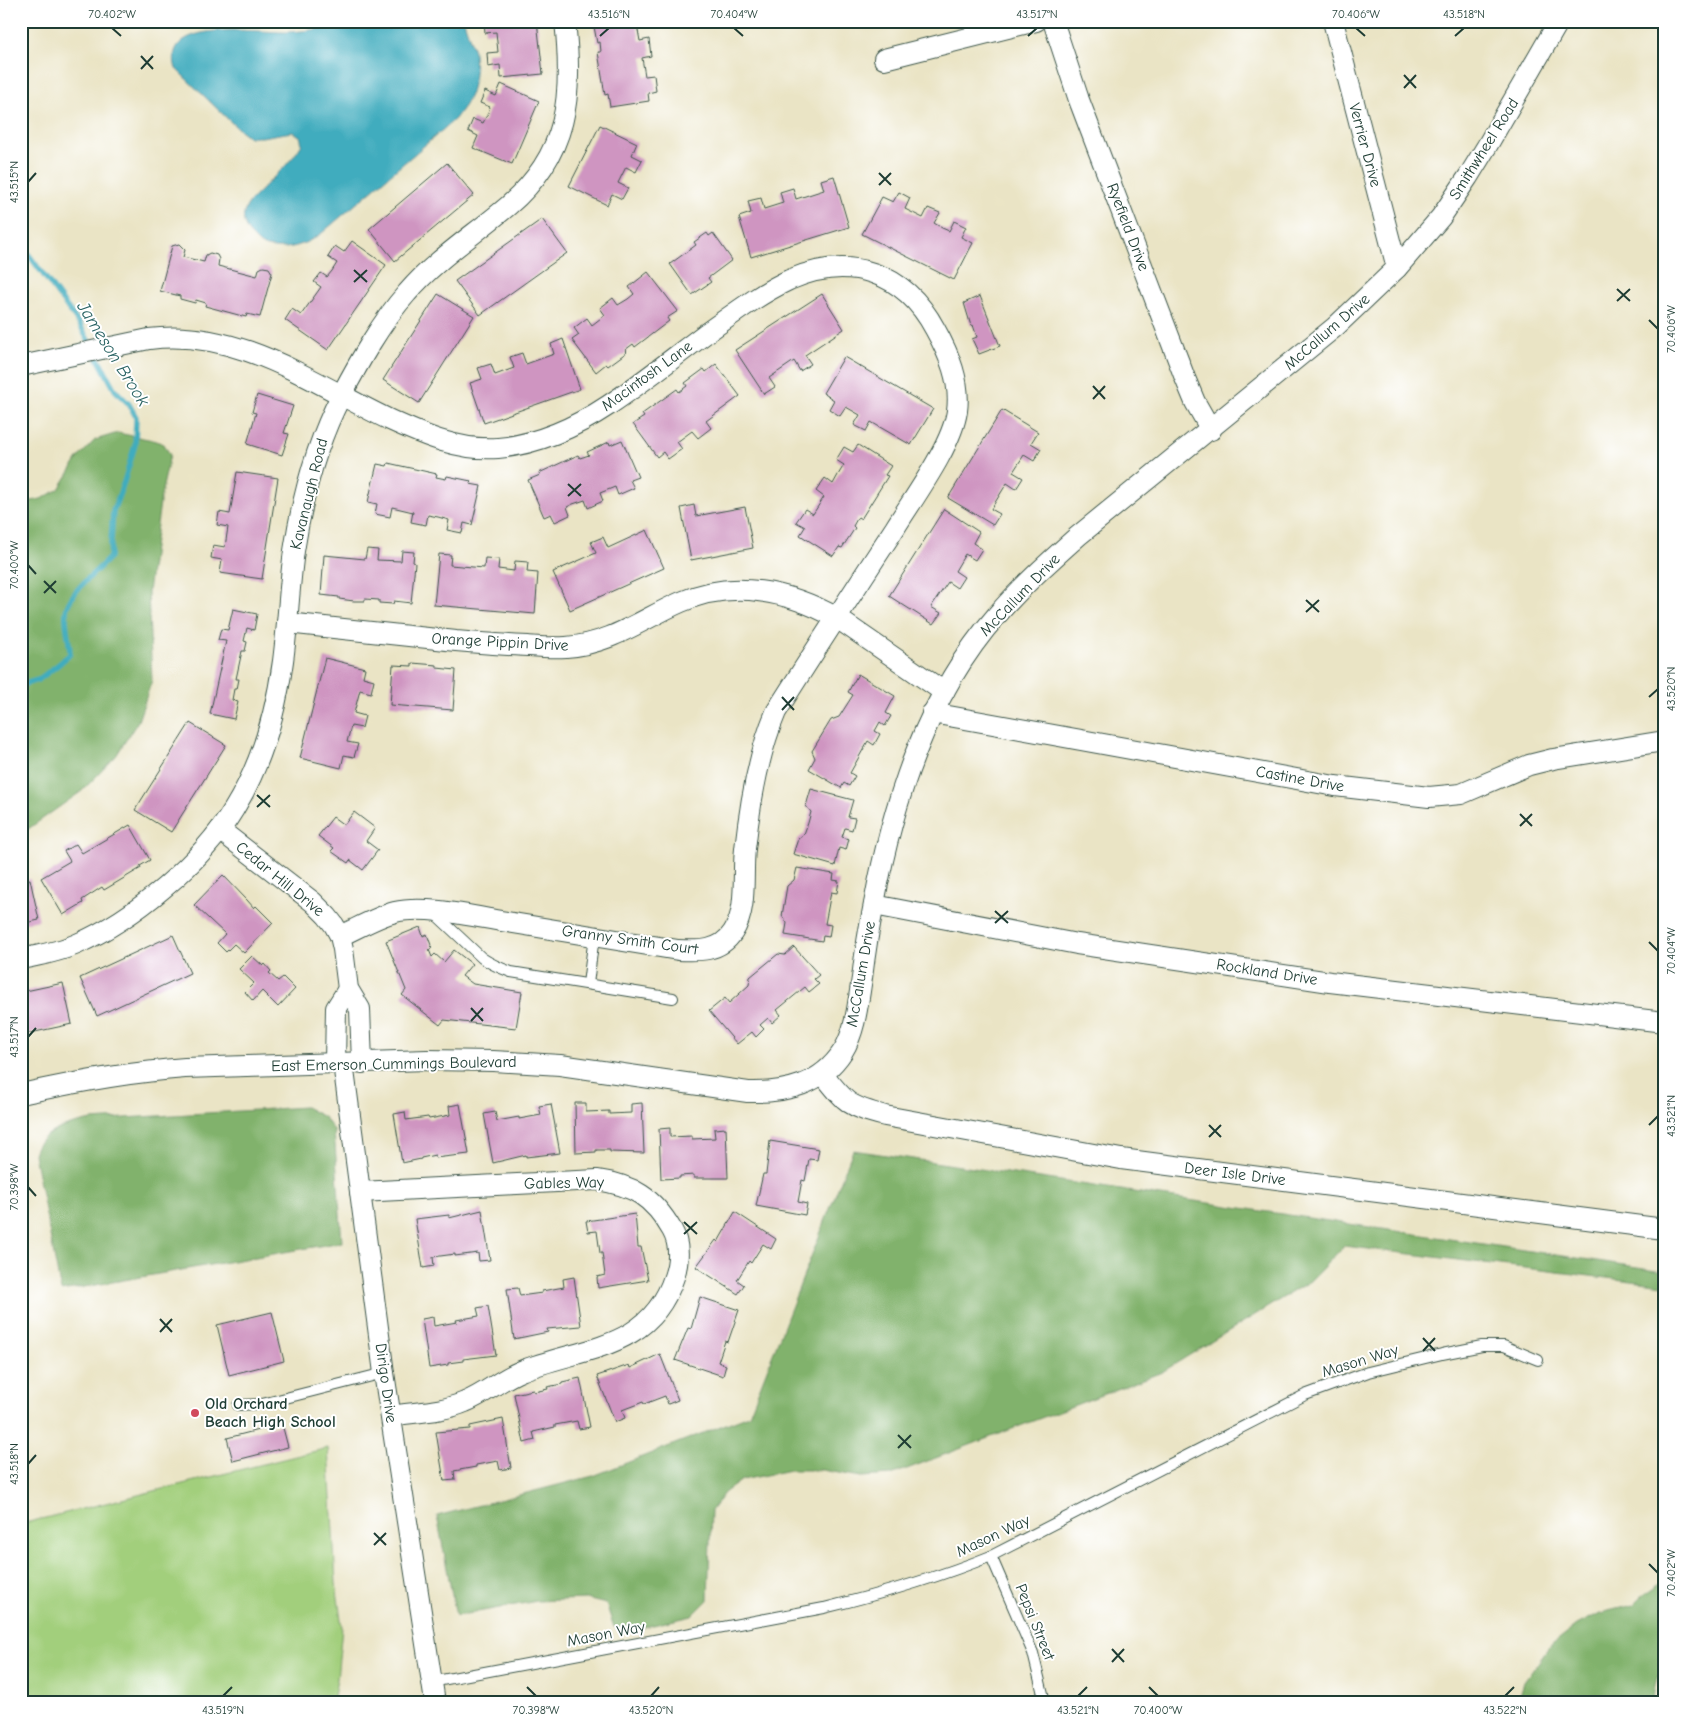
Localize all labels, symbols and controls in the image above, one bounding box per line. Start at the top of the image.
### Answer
text: 70.402°W [88,7,136,21]
text: 43.516°N [588,7,630,21]
text: 70.404°W [710,7,758,21]
text: 43.517°N [1016,7,1058,21]
text: 70.406°W [1332,7,1380,21]
text: 43.518°N [1443,7,1485,21]
street label: Smithwheel Road [1446,95,1522,203]
street label: Verrier Drive [1345,101,1385,189]
text: 43.515°N [7,161,21,203]
street label: Ryefield Drive [1103,181,1153,273]
street label: McCallum Drive [1281,290,1373,374]
water label: Jameson Brook [72,297,154,411]
text: 70.406°W [1664,305,1678,353]
street label: Macintosh Lane [598,337,696,415]
street label: Kavanaugh Road [286,436,332,552]
text: 70.400°W [7,540,21,589]
street label: McCallum Drive [976,550,1064,640]
street label: Orange Pippin Drive [431,629,569,655]
text: 43.520°N [1664,667,1678,711]
street label: Castine Drive [1254,762,1346,796]
street label: Cedar Hill Drive [232,838,328,920]
street label: McCallum Drive [843,920,879,1028]
street label: Granny Smith Court [561,922,700,959]
text: 70.404°W [1664,927,1678,975]
street label: Rockland Drive [1215,955,1319,989]
text: 43.517°N [7,1016,21,1058]
street label: East Emerson Cummings Boulevard [271,1053,517,1075]
text: 43.521°N [1664,1095,1678,1137]
street label: Deer Isle Drive [1183,1159,1287,1189]
text: 70.398°W [7,1163,21,1210]
street label: Gables Way [524,1173,605,1193]
street label: Mason Way [1320,1341,1401,1381]
street label: Dirigo Drive [371,1342,401,1424]
place label: Old Orchard Beach High School [205,1395,336,1431]
marker: Old Orchard Beach High School [189,1407,201,1419]
text: 43.518°N [7,1443,21,1485]
street label: Mason Way [953,1511,1033,1561]
text: 70.402°W [1664,1549,1678,1597]
street label: Pepsi Street [1012,1581,1059,1663]
street label: Mason Way [565,1617,647,1650]
text: 43.519°N [202,1703,244,1717]
text: 70.398°W [513,1703,560,1717]
text: 43.520°N [629,1703,673,1717]
text: 43.521°N [1057,1703,1099,1717]
text: 70.400°W [1134,1703,1183,1717]
text: 43.522°N [1483,1703,1527,1717]

